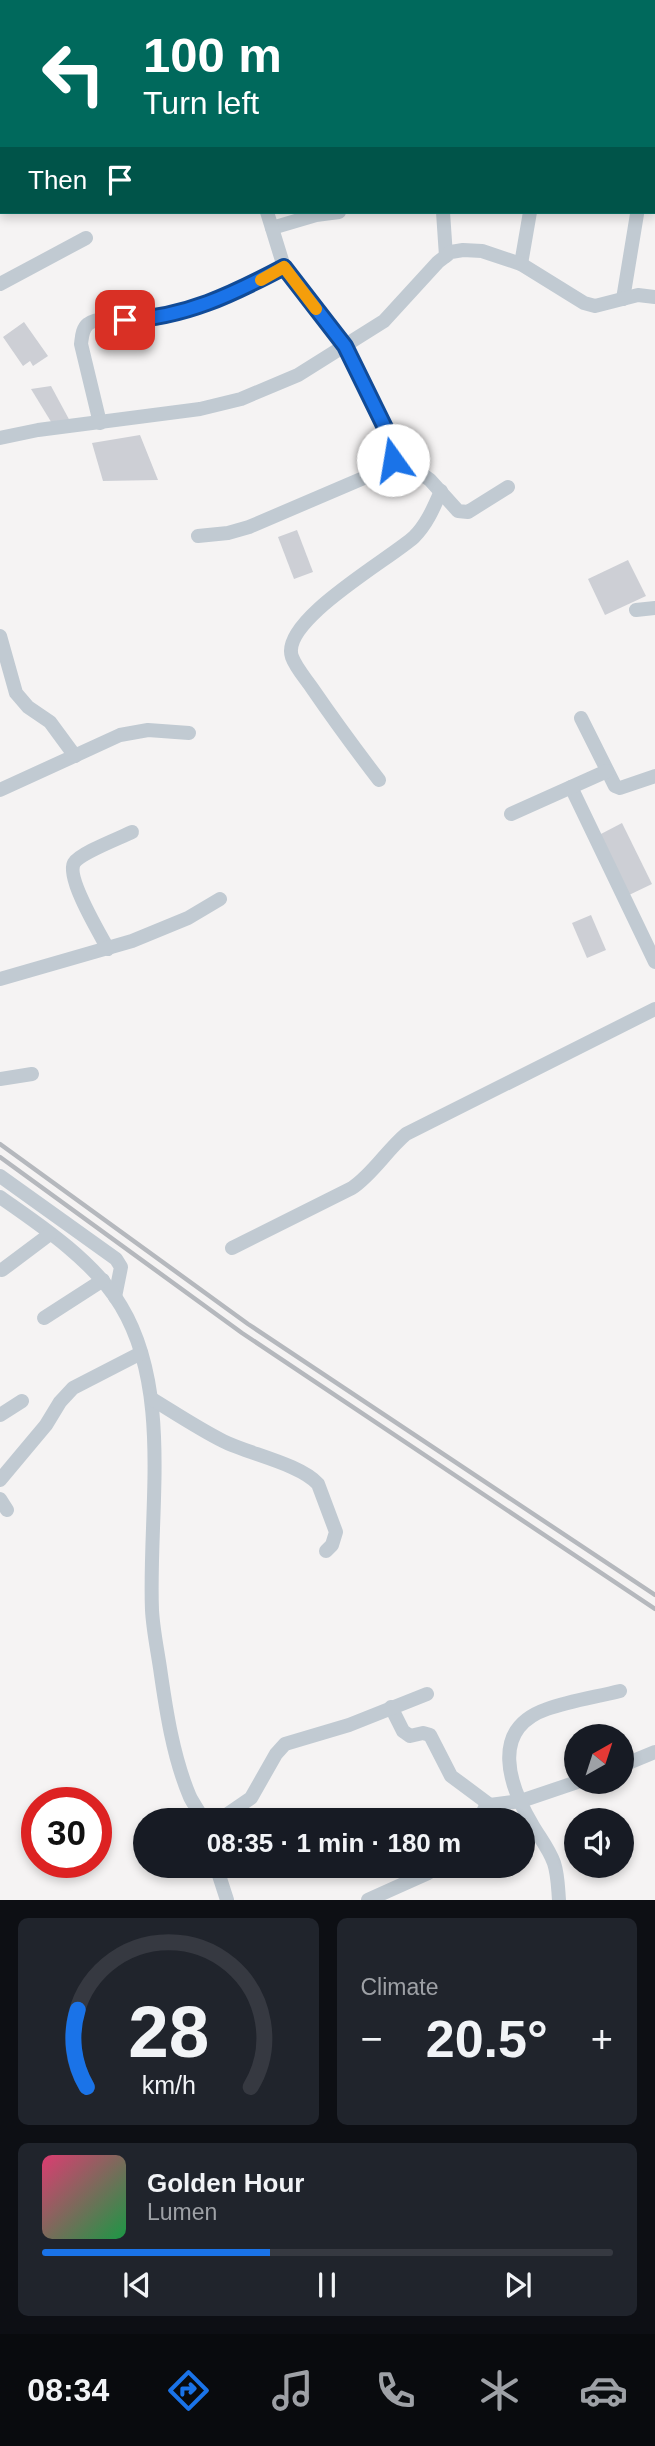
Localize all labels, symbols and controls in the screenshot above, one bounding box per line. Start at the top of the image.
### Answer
icon: left [28,28,119,119]
text: 100 m [143,28,282,82]
text: Turn left [143,85,259,121]
icon: arrive [101,161,139,199]
text: Then [28,165,87,195]
pin [95,290,155,350]
icon: arrive [106,301,144,339]
position arrow [356,423,430,497]
north arrow [564,1724,634,1794]
map controls [564,1724,634,1878]
speed limit sign: 30 [21,1787,112,1878]
button: sound [564,1808,634,1878]
text: 08:35 · 1 min · 180 m [207,1828,461,1858]
text: Climate [361,1974,438,2000]
text: 28 [128,1992,209,2073]
text: 20.5° [426,2010,548,2068]
text: − [361,2018,383,2060]
text: + [591,2018,613,2060]
text: km/h [141,2071,195,2099]
text: Golden Hour [147,2168,304,2198]
text: Lumen [147,2199,217,2225]
icon: previous [118,2266,156,2304]
icon: pause [308,2266,346,2304]
icon: next [499,2266,537,2304]
icon: directions [164,2366,213,2415]
icon: music [268,2366,317,2415]
icon: phone [371,2366,420,2415]
icon: climate [475,2366,524,2415]
icon: car [579,2366,628,2415]
text: 08:34 [27,2372,109,2408]

